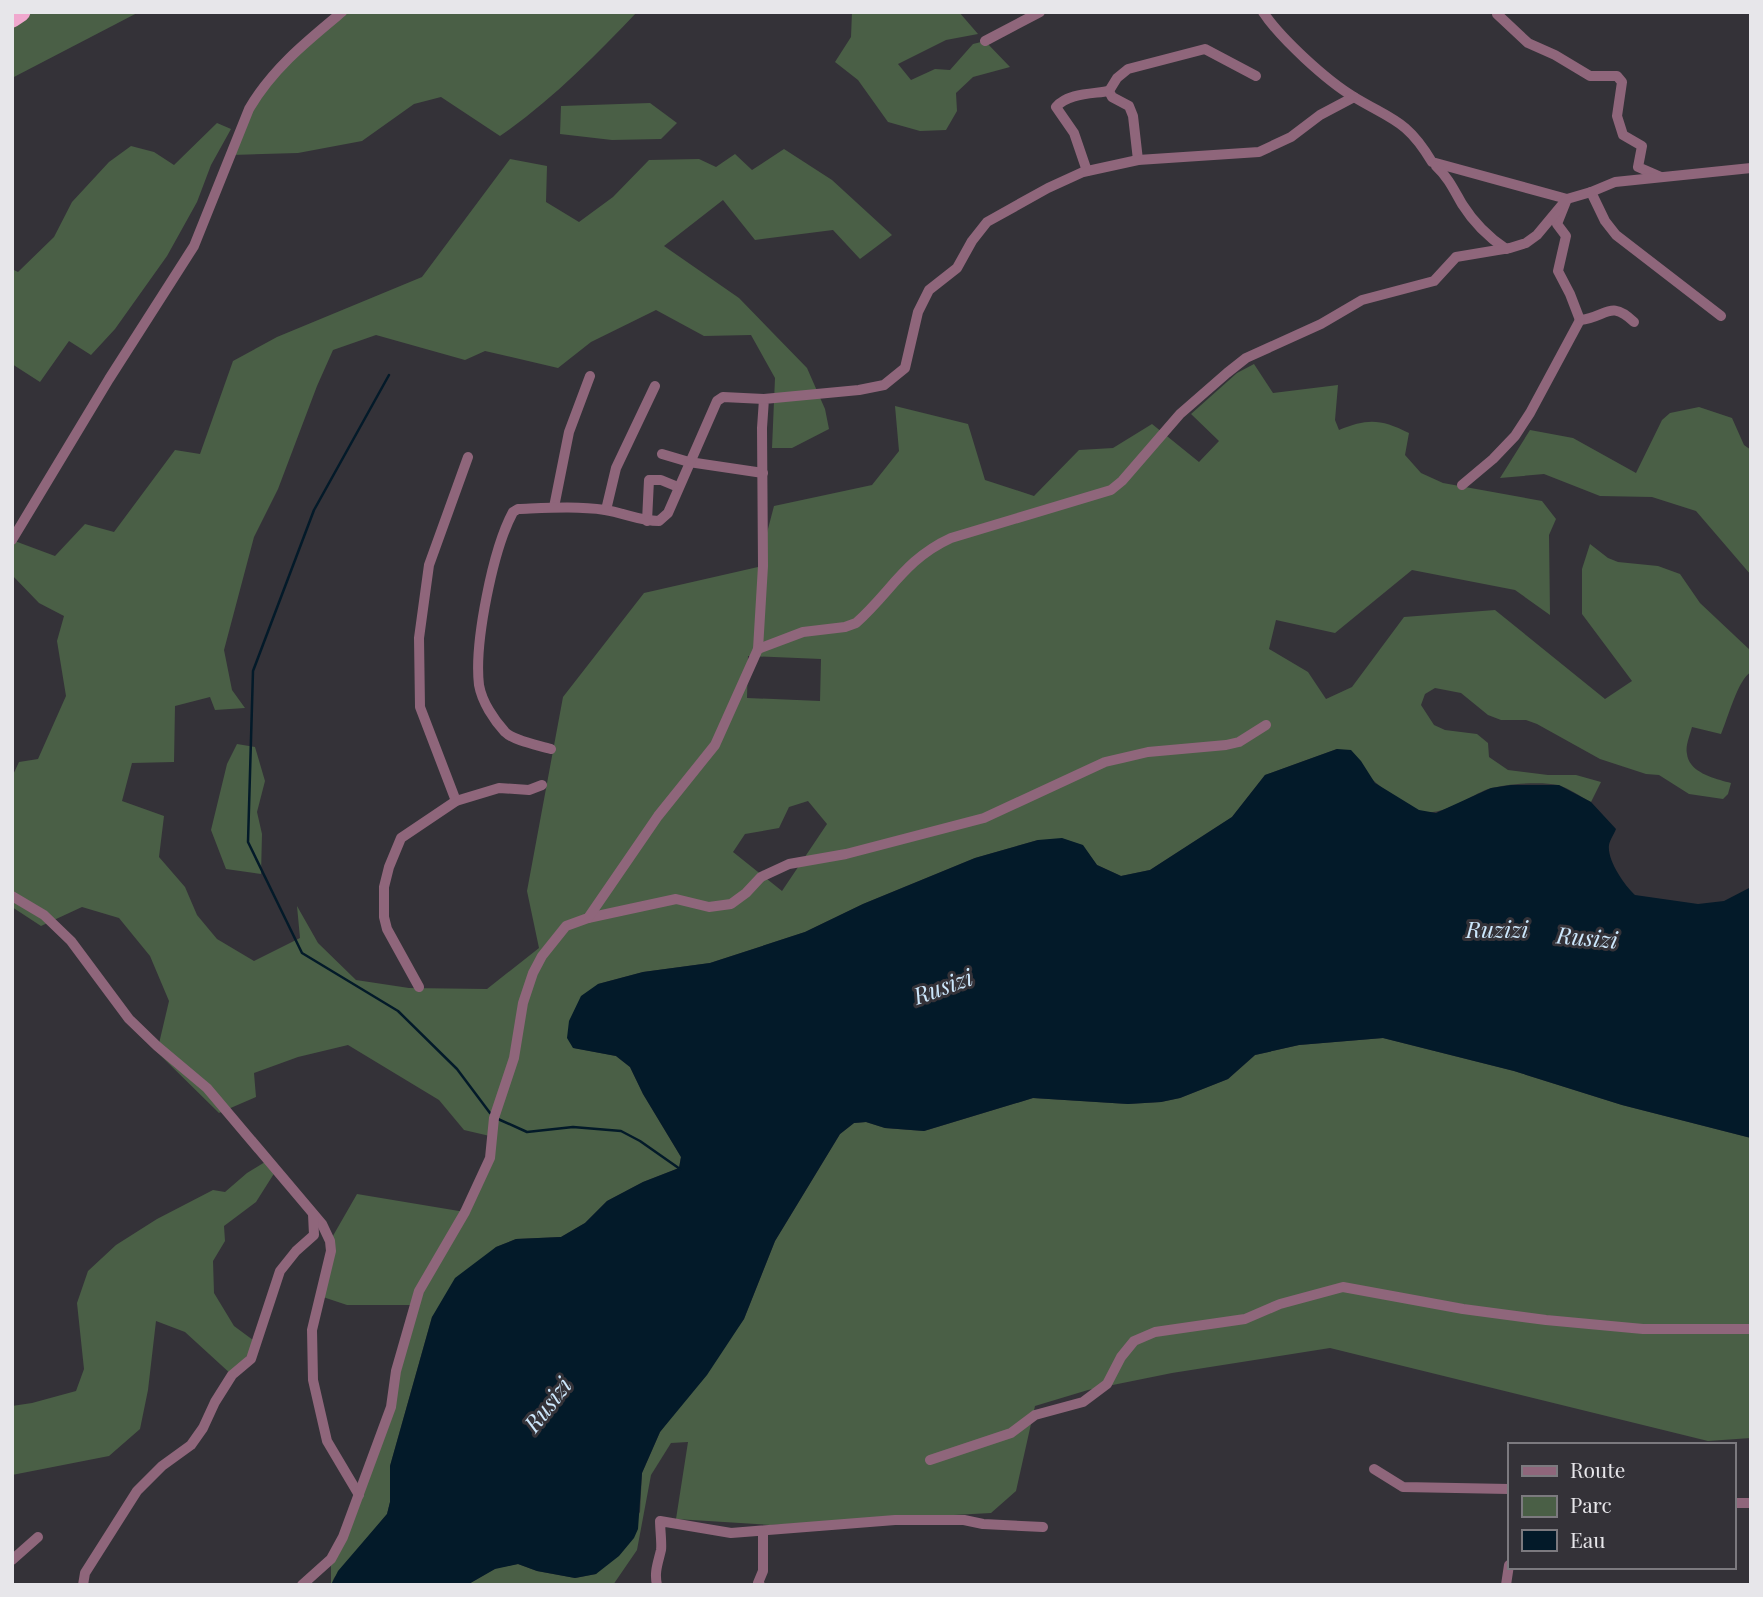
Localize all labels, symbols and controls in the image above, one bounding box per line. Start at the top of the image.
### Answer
water label: Ruzizi [1465,913,1529,944]
water label: Rusizi [1554,918,1620,955]
water label: Rusizi [907,960,978,1011]
water label: Rusizi [515,1370,579,1439]
legend [1508,1443,1735,1569]
text: Route [1570,1455,1625,1483]
text: Parc [1570,1490,1612,1518]
text: Eau [1570,1525,1605,1553]

